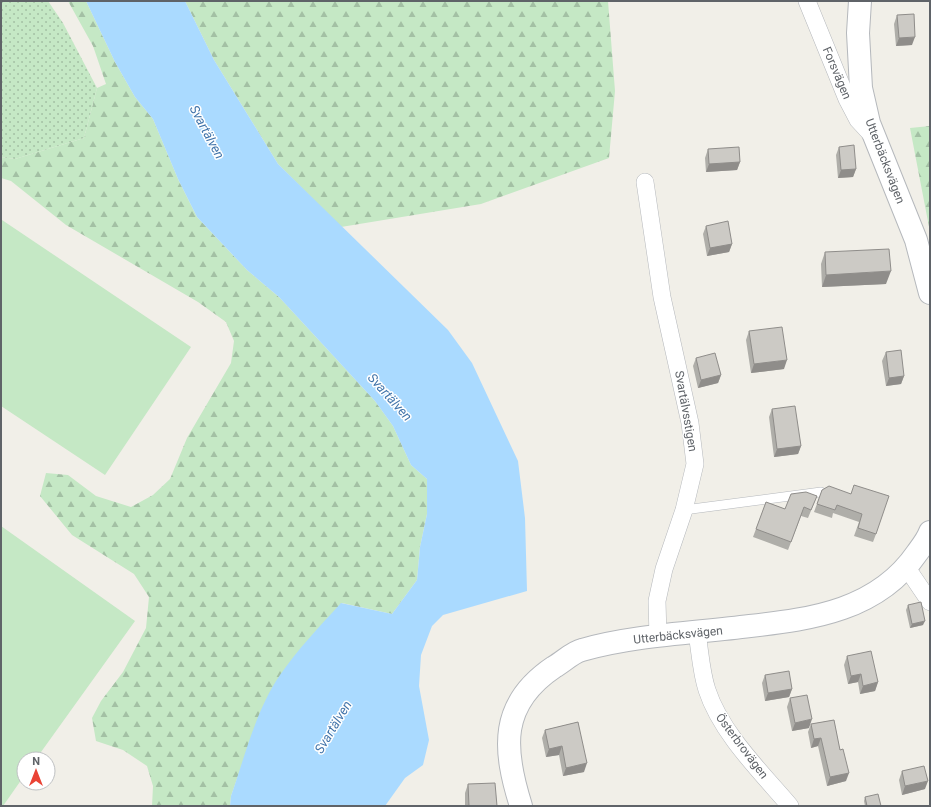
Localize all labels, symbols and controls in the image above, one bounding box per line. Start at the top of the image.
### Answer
street label: Forsvägen [820,45,854,101]
water label: Svartälven [187,103,227,161]
street label: Utterbäcksvägen [862,117,908,205]
street label: Svartälvsstigen [672,369,700,453]
water label: Svartälven [365,370,415,424]
street label: Utterbäcksvägen [633,623,723,647]
water label: Svartälven [311,698,355,756]
street label: Österbrovägen [713,710,772,781]
north arrow [16,751,56,791]
text: N [32,755,40,768]

